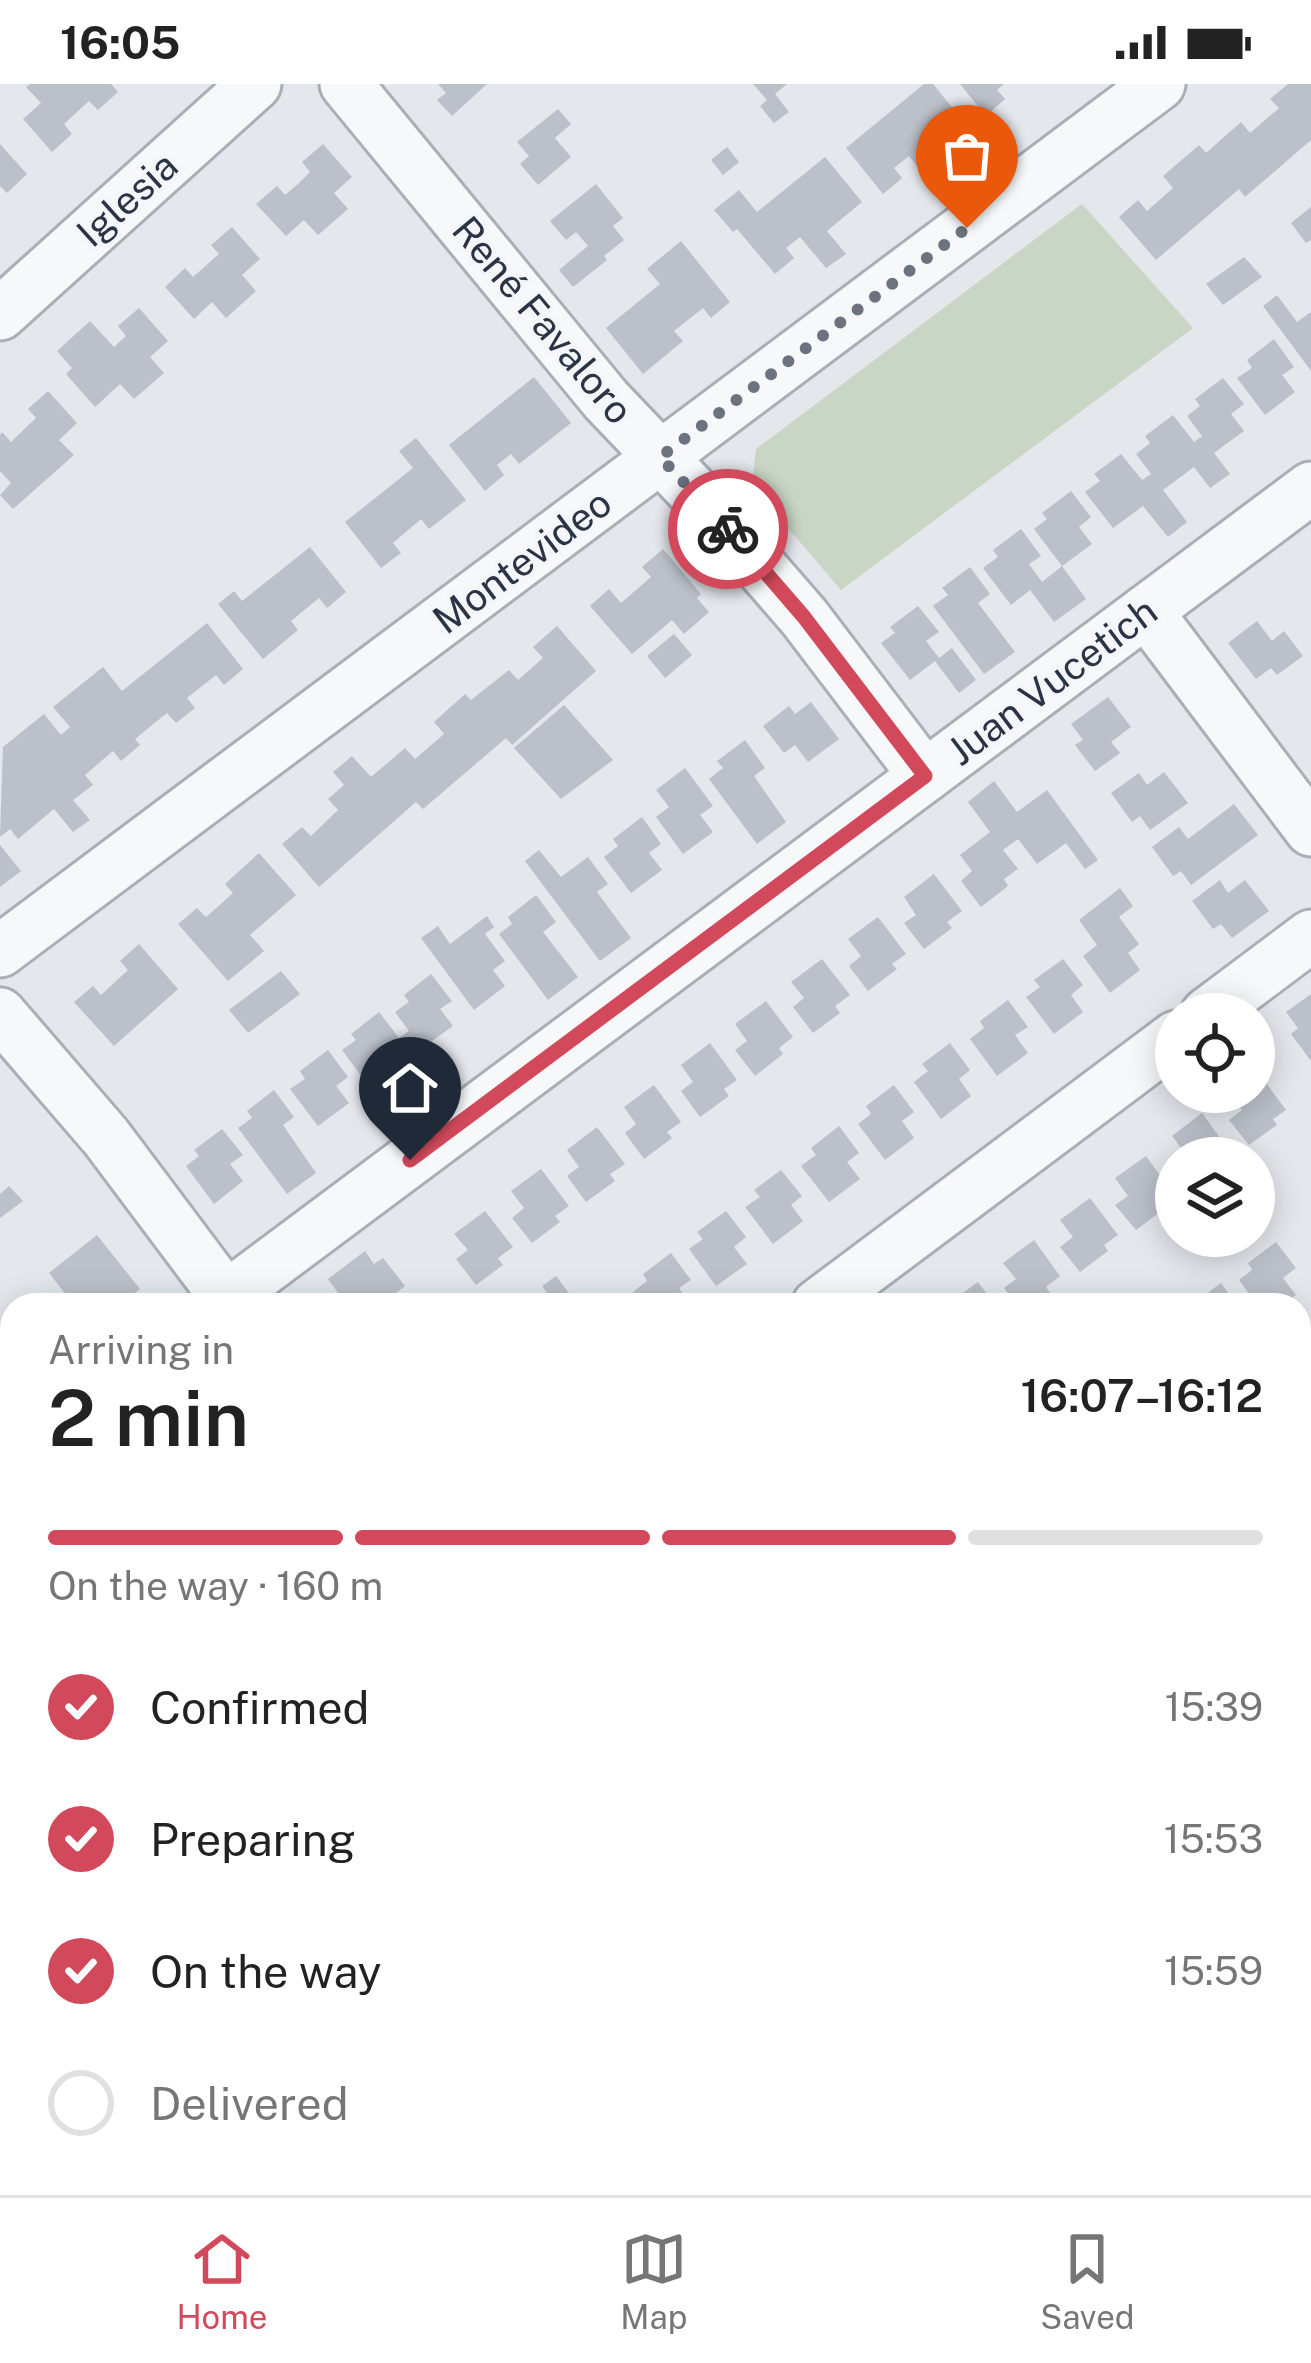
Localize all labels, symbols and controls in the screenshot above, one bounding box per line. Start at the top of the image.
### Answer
text: 16:05 [60,16,181,69]
pin [916,105,1018,228]
icon: bag [934,123,1000,189]
street label: Iglesia [67,142,187,256]
street label: René Favaloro [443,207,643,433]
courier [668,469,788,589]
street label: Montevideo [424,479,620,643]
icon: bike [695,496,761,562]
street label: Juan Vucetich [938,587,1166,775]
map controls [1155,993,1275,1257]
button: locate [1155,993,1275,1113]
pin [359,1037,461,1160]
icon: home [377,1055,443,1121]
button: layers [1155,1137,1275,1257]
text: Arriving in [48,1327,234,1373]
text: 16:07–16:12 [1021,1369,1263,1422]
text: 2 min [48,1372,249,1464]
text: On the way · 160 m [48,1563,383,1609]
icon: check [48,1674,114,1740]
text: Confirmed [150,1681,369,1734]
text: 15:39 [1165,1684,1263,1730]
icon: check [48,1806,114,1872]
text: Preparing [150,1813,356,1866]
text: 15:53 [1164,1816,1263,1862]
icon: check [48,1938,114,2004]
text: On the way [150,1945,382,1998]
text: 15:59 [1164,1948,1263,1994]
text: Delivered [150,2077,349,2130]
tab: Home [176,2226,267,2336]
tab: Map [620,2226,687,2336]
tab: Saved [1040,2226,1135,2336]

